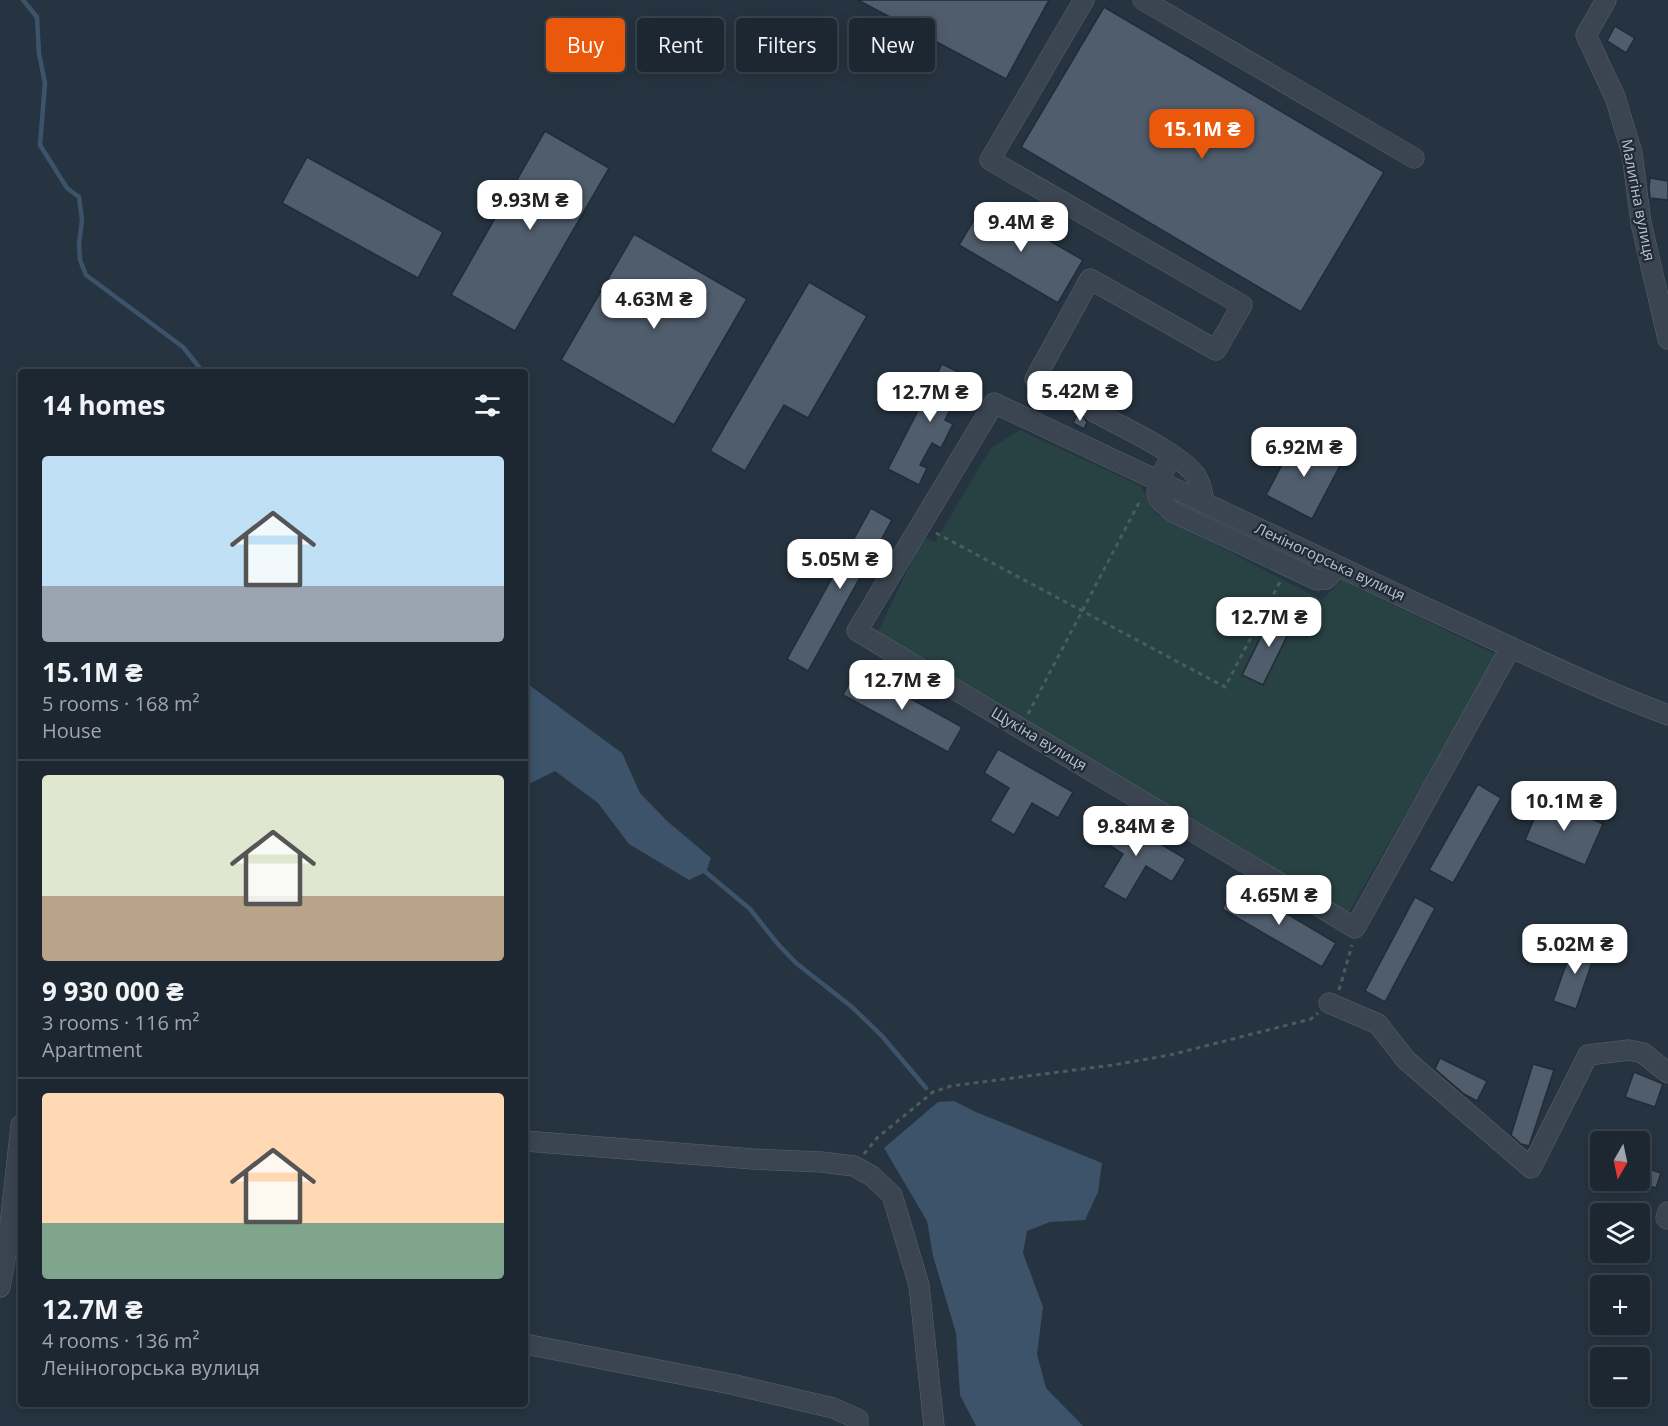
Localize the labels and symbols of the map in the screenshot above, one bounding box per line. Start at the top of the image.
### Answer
pin: 15.1M ₴ [1147,109,1257,160]
street label: Малигіна вулиця [1617,137,1661,263]
pin: 9.93M ₴ [475,180,585,231]
pin: 9.4M ₴ [972,202,1070,253]
pin: 4.63M ₴ [599,279,709,330]
pin: 5.42M ₴ [1025,371,1135,422]
pin: 12.7M ₴ [875,372,985,423]
pin: 6.92M ₴ [1249,427,1359,478]
street label: Леніногорська вулиця [1252,518,1409,605]
pin: 5.05M ₴ [785,539,895,590]
pin: 12.7M ₴ [1214,597,1324,648]
pin: 12.7M ₴ [847,660,957,711]
street label: Щукіна вулиця [988,702,1091,775]
pin: 10.1M ₴ [1509,781,1619,832]
pin: 9.84M ₴ [1081,806,1191,857]
pin: 4.65M ₴ [1224,875,1334,926]
pin: 5.02M ₴ [1520,924,1630,975]
north arrow [1590,1131,1650,1191]

